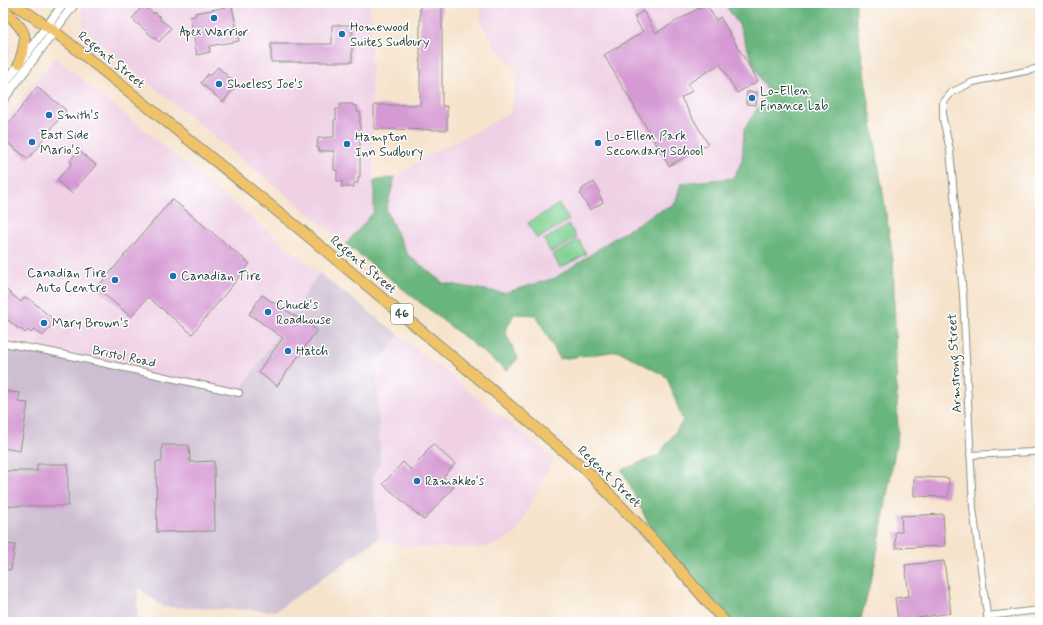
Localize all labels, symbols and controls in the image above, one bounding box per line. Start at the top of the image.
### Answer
marker: Apex Warrior [209,13,219,23]
place label: Homewood Suites Sudbury [350,19,430,51]
place label: Apex Warrior [180,24,249,42]
street label: Regent Street [73,28,148,94]
marker: Homewood Suites Sudbury [337,29,347,39]
place label: Shoeless Joe's [227,76,303,93]
marker: Shoeless Joe's [214,79,224,89]
place label: Lo-Ellen Finance Lab [760,83,828,115]
marker: Lo-Ellen Finance Lab [747,93,757,103]
place label: Smith's [57,107,99,124]
marker: Smith's [44,110,54,120]
place label: East Side Mario's [40,127,89,159]
place label: Lo-Ellen Park Secondary School [606,128,703,160]
place label: Hampton Inn Sudbury [355,129,423,161]
marker: East Side Mario's [27,137,37,147]
marker: Lo-Ellen Park Secondary School [593,138,603,148]
marker: Hampton Inn Sudbury [342,139,352,149]
street label: Regent Street [325,232,400,299]
place label: Canadian Tire Auto Centre [27,265,107,297]
place label: Canadian Tire [181,268,261,285]
marker: Canadian Tire [168,271,178,281]
marker: Canadian Tire Auto Centre [110,275,120,285]
place label: Chuck's Roadhouse [276,297,331,329]
road number: 46 [391,304,413,324]
marker: Chuck's Roadhouse [263,307,273,317]
street label: Armstrong Street [944,313,968,413]
place label: Mary Brown's [52,315,129,332]
marker: Mary Brown's [39,318,49,328]
street label: Bristol Road [91,342,157,372]
place label: Hatch [296,343,329,360]
marker: Hatch [283,346,293,356]
street label: Regent Street [572,442,644,513]
place label: Ramakko's [425,473,485,490]
marker: Ramakko's [412,476,422,486]

